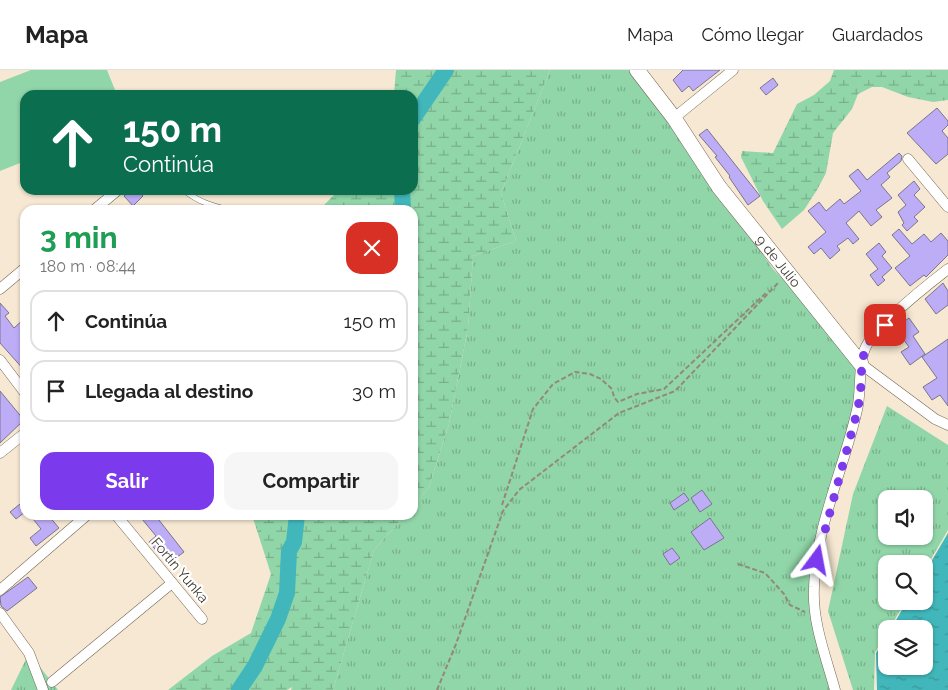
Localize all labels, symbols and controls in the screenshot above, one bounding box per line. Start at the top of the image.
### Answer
text: Mapa [25,20,88,49]
text: Mapa [627,24,673,45]
text: Cómo llegar [701,24,804,45]
text: Guardados [832,24,923,45]
text: 150 m [123,109,222,150]
icon: ahead [40,110,105,175]
text: Continúa [123,151,214,177]
text: 3 min [40,220,118,255]
button: close [346,222,398,274]
street label: 9 de Julio [753,232,804,290]
text: 180 m · 08:44 [40,257,136,276]
pin [864,304,906,346]
icon: ahead [42,307,70,335]
text: Continúa [85,310,167,332]
text: 150 m [344,310,396,332]
icon: arrive [871,311,899,339]
icon: arrive [42,377,70,405]
text: Llegada al destino [85,380,253,402]
text: 30 m [352,380,396,402]
button: Salir [40,452,214,510]
button: Compartir [224,452,398,510]
map controls [878,490,933,675]
button: sound [878,490,933,545]
position arrow [790,533,842,585]
street label: Fortín Yunka [148,534,212,606]
button: search [878,555,933,610]
button: layers [878,620,933,675]

